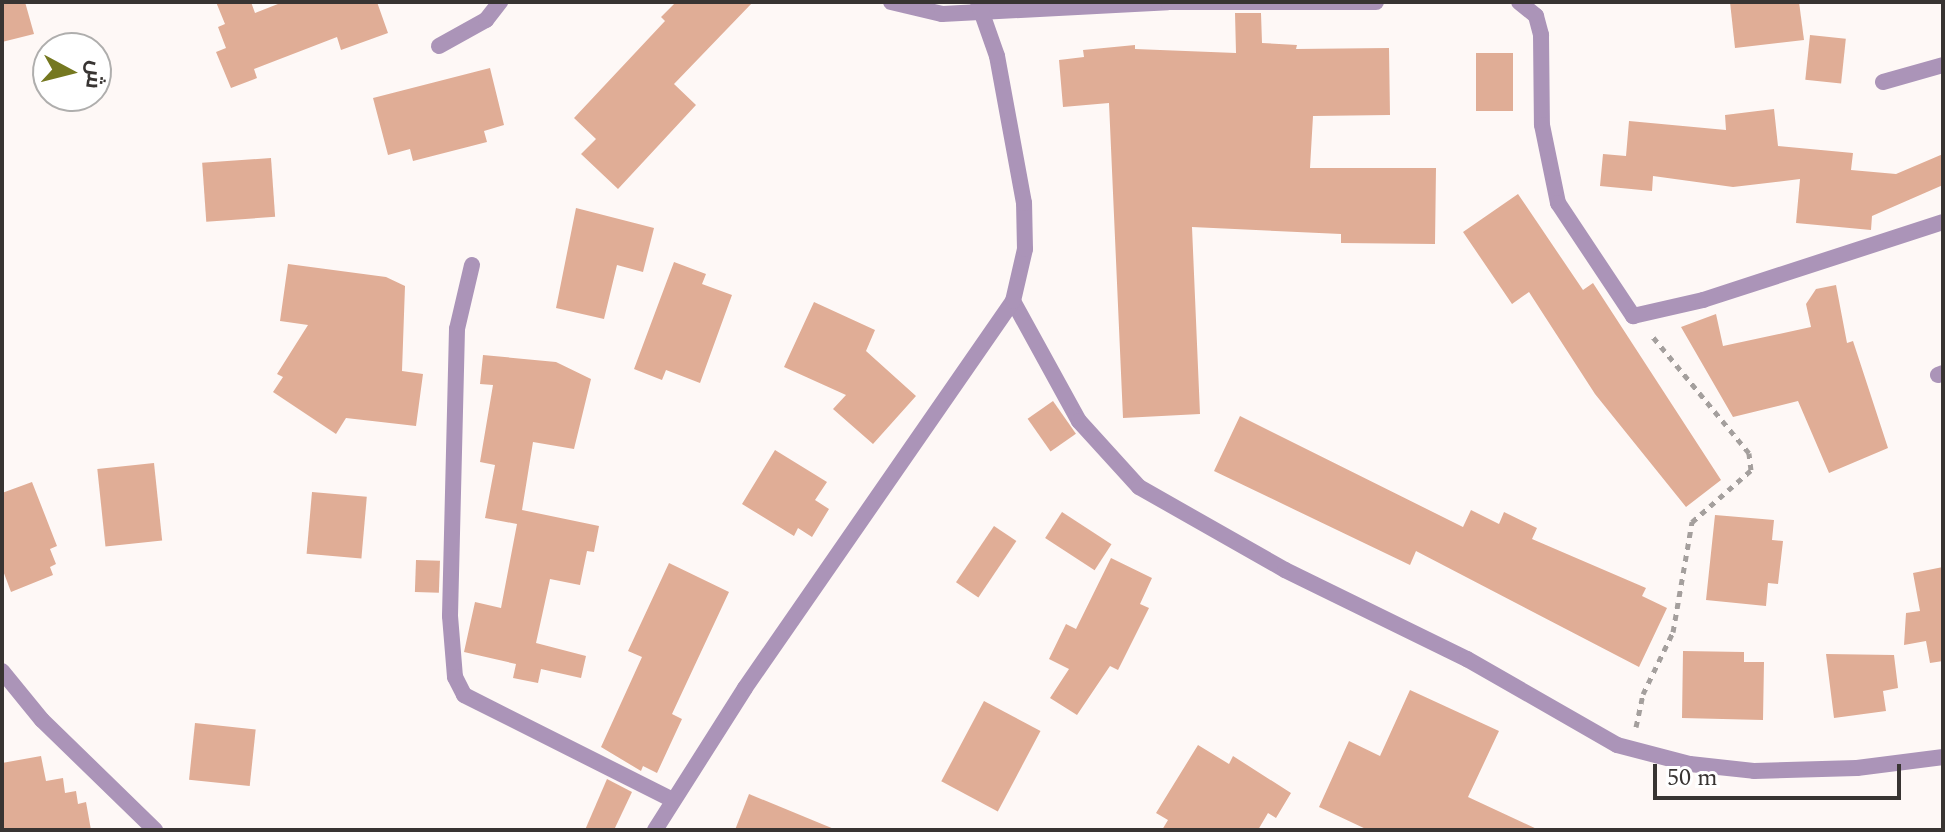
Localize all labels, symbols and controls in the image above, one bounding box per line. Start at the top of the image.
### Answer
north arrow [32,32,112,112]
text: ش [76,59,112,91]
scale bar [1657,748,1905,798]
text: 50 m [1667,760,1718,796]

